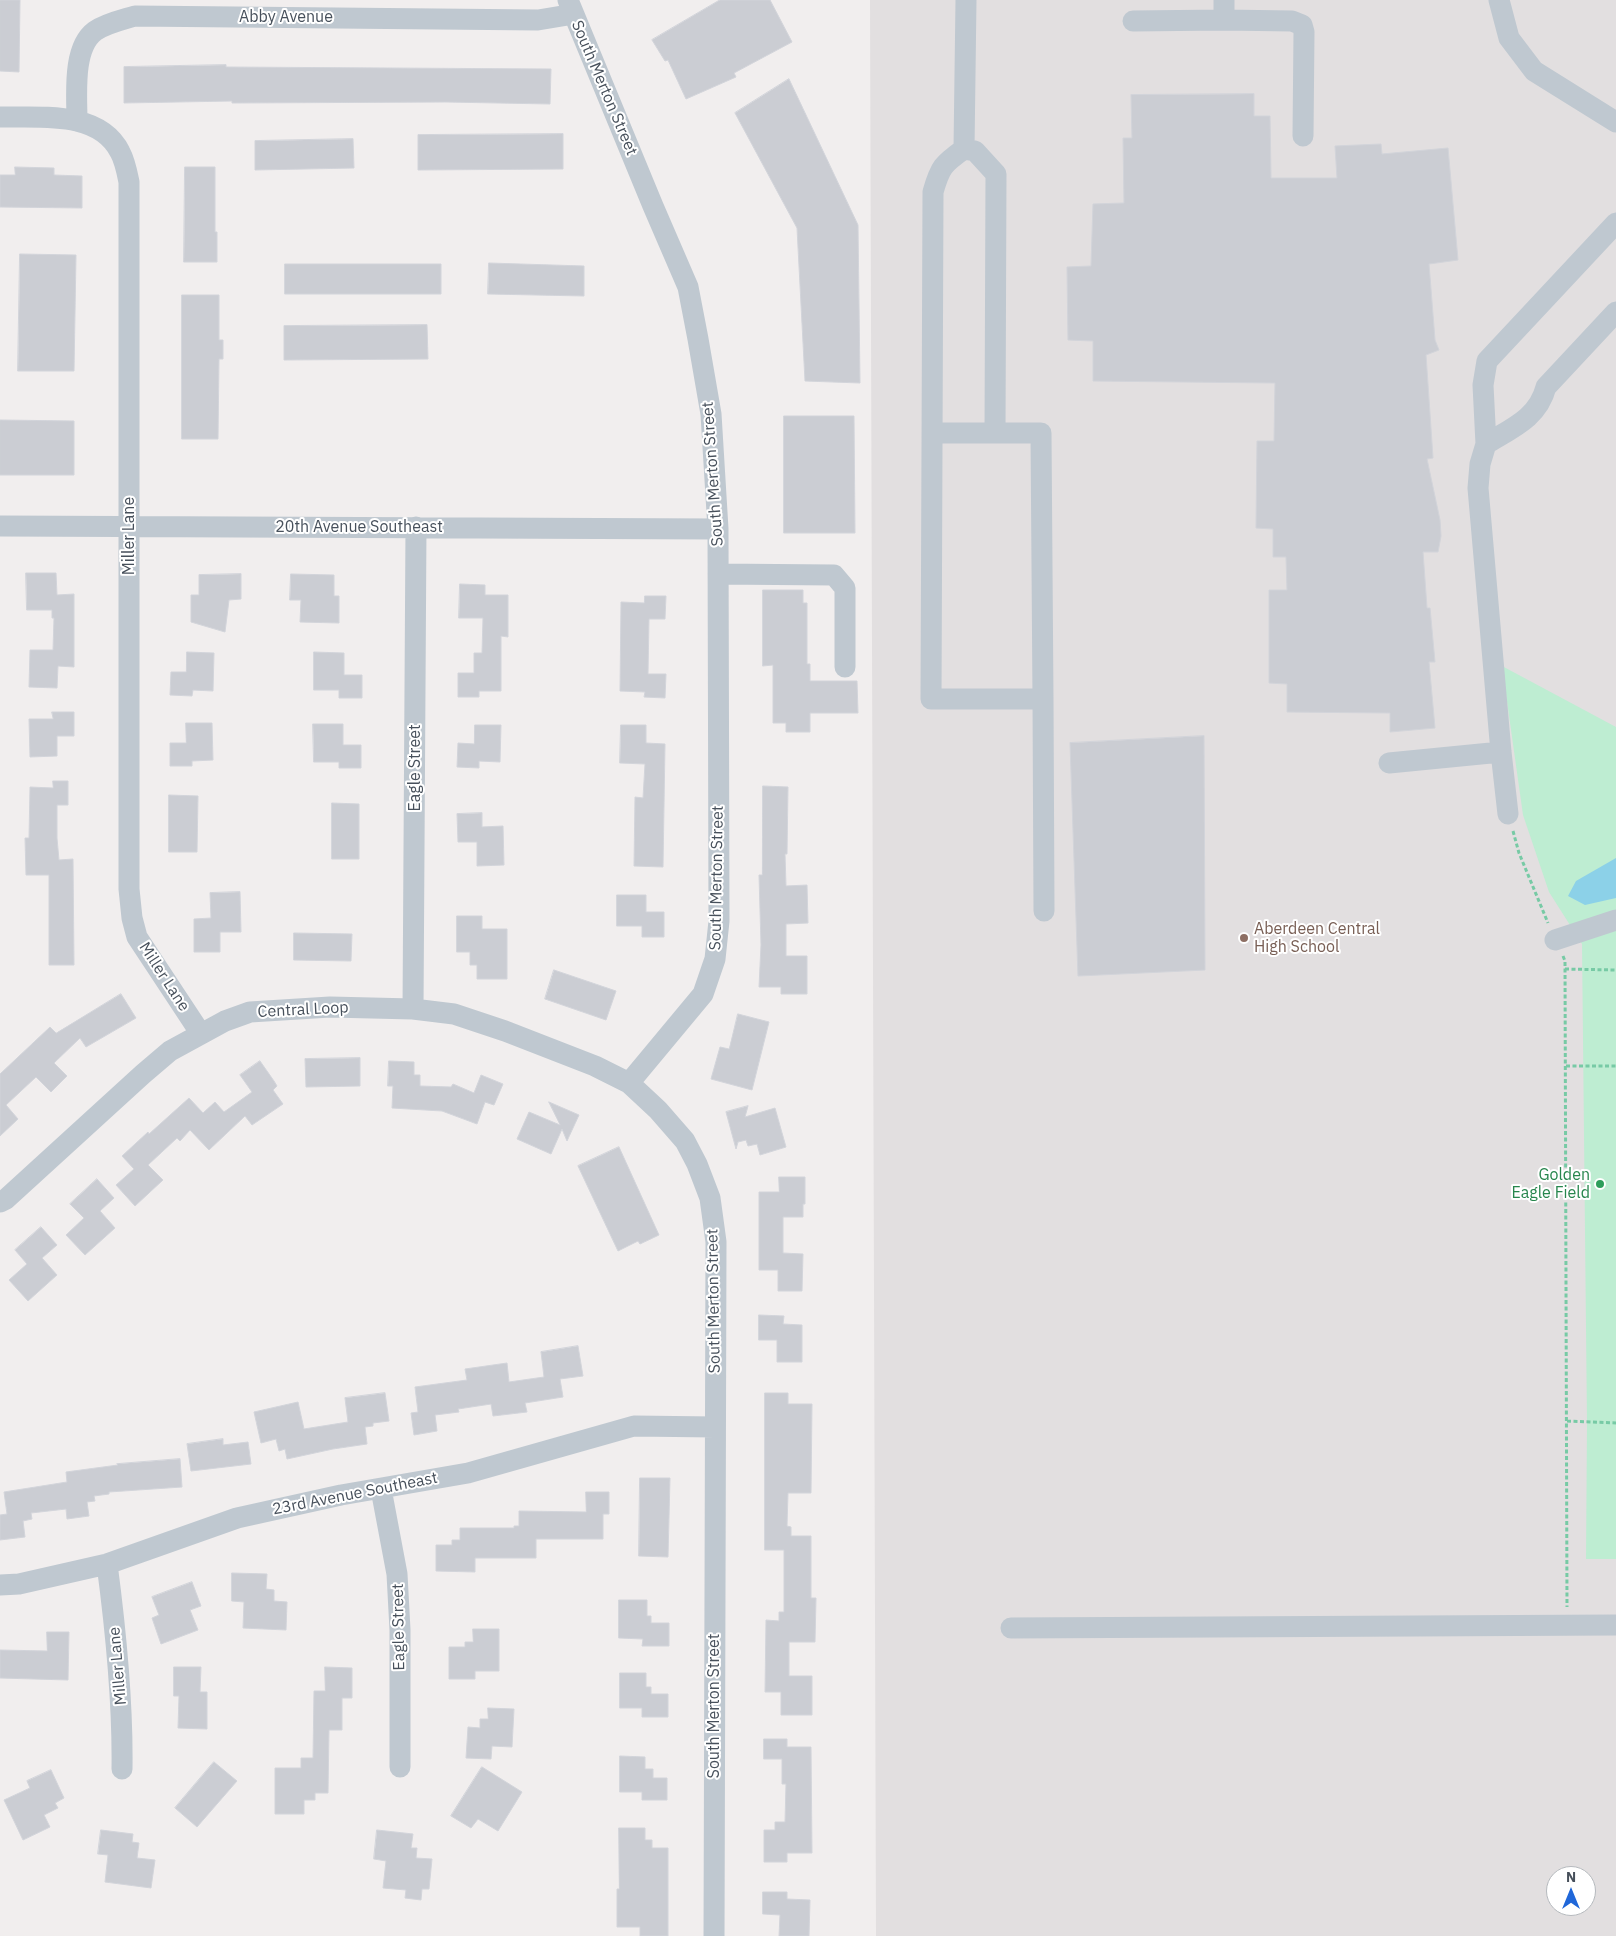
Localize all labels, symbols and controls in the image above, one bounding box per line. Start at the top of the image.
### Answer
street label: Abby Avenue [239,7,333,27]
street label: South Merton Street [567,18,641,158]
street label: South Merton Street [698,401,728,547]
street label: Miller Lane [119,497,139,575]
street label: 20th Avenue Southeast [275,517,443,537]
street label: Eagle Street [405,724,425,812]
street label: South Merton Street [706,805,728,951]
place label: Aberdeen Central High School [1254,919,1380,957]
marker: Aberdeen Central High School [1238,932,1250,944]
street label: Miller Lane [135,939,193,1015]
street label: Central Loop [257,998,349,1022]
place label: Golden Eagle Field [1511,1165,1590,1203]
marker: Golden Eagle Field [1594,1178,1606,1190]
street label: South Merton Street [703,1228,725,1374]
street label: 23rd Avenue Southeast [271,1469,439,1519]
street label: Eagle Street [389,1583,409,1671]
street label: Miller Lane [105,1626,131,1706]
street label: South Merton Street [704,1634,724,1778]
north arrow [1546,1866,1596,1916]
text: N [1566,1868,1576,1886]

